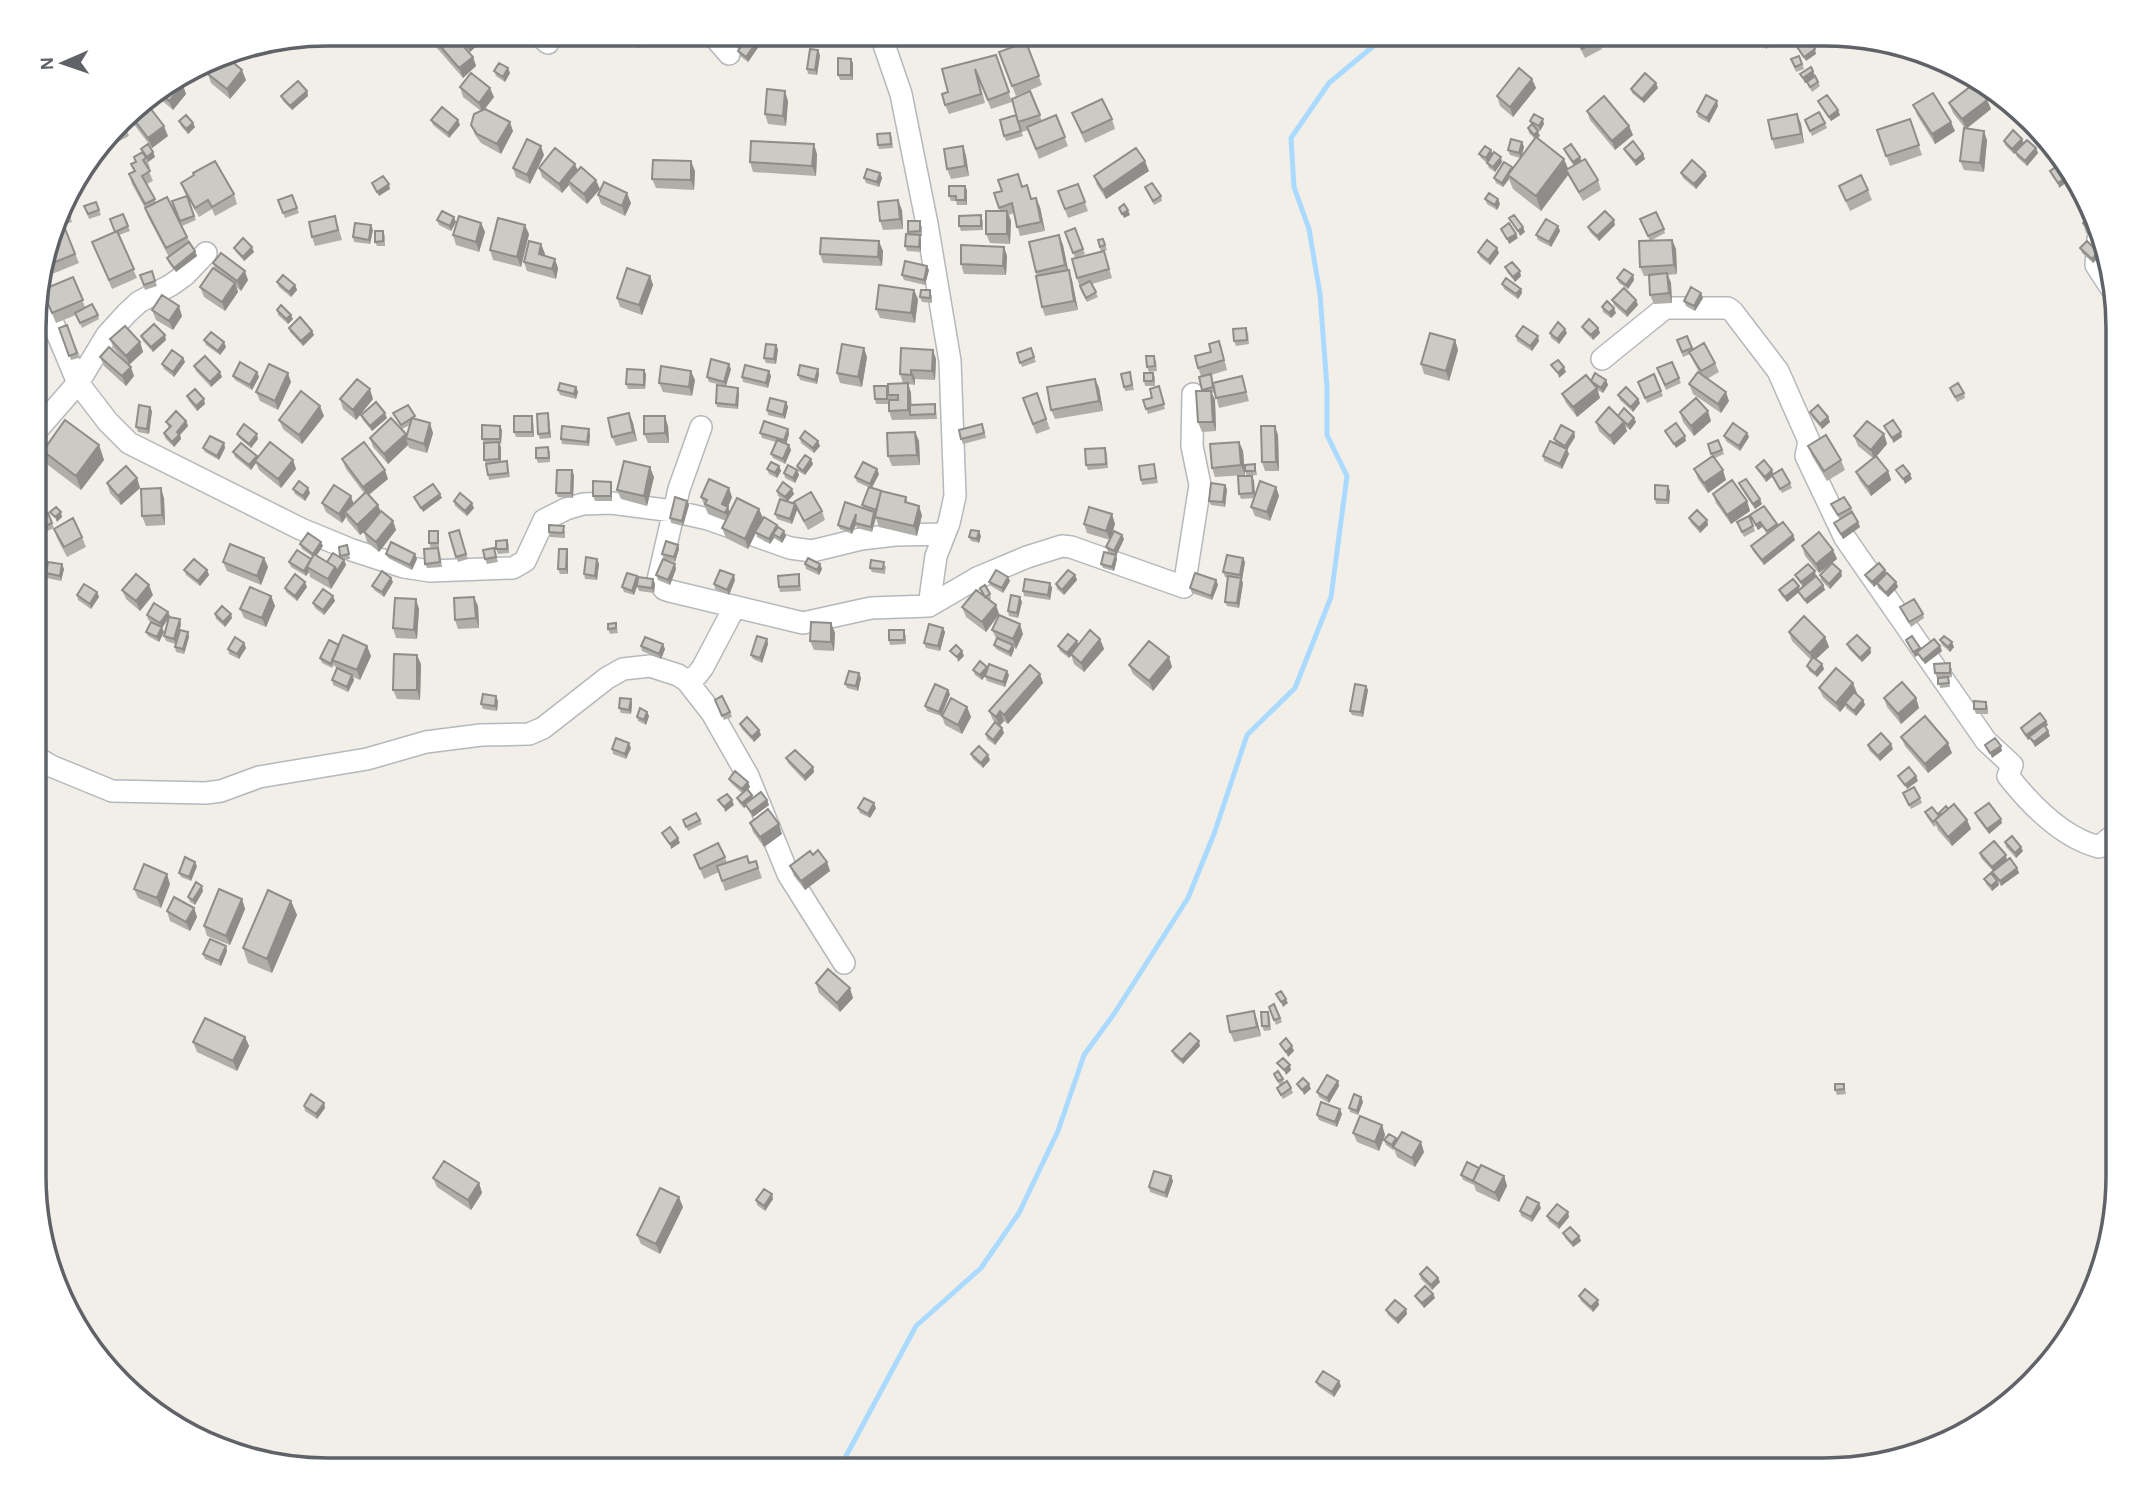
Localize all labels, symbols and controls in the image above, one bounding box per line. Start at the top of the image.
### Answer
north arrow [28,28,98,98]
text: N [38,57,57,70]

